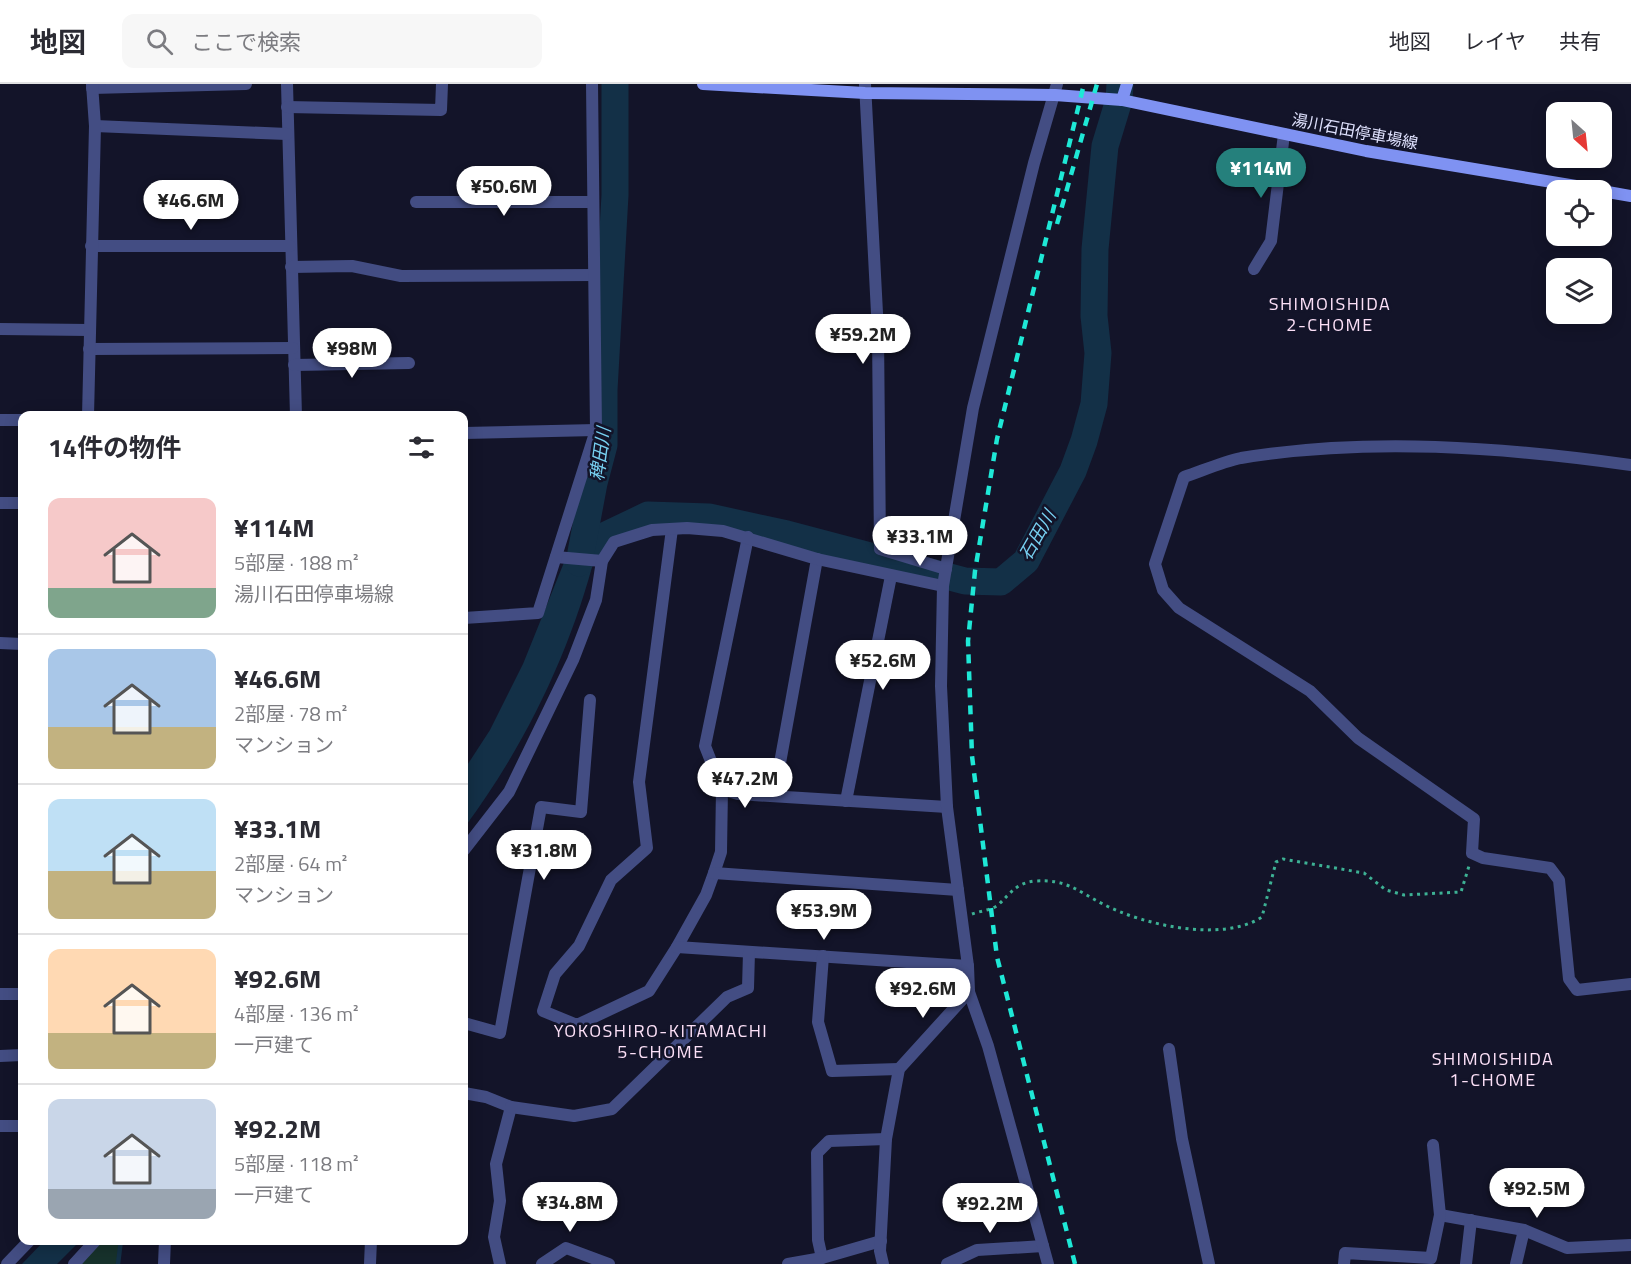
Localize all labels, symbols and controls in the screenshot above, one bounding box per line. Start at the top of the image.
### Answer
search box [122,14,542,68]
text: 地図 [30,20,86,63]
icon: search [143,25,176,58]
text: ここで検索 [191,25,301,59]
text: 地図 [1389,25,1431,57]
text: レイヤ [1464,25,1526,57]
text: 共有 [1559,25,1601,57]
north arrow [1546,102,1612,168]
map controls [1546,102,1612,324]
street label: 湯川石田停車場線 [1290,107,1420,155]
pin: ¥114M [1219,148,1303,199]
text: ¥114M [1230,152,1292,183]
pin: ¥50.6M [455,166,553,217]
text: ¥50.6M [470,170,538,201]
pin: ¥46.6M [142,180,240,231]
button: locate [1546,180,1612,246]
text: ¥46.6M [157,184,225,215]
button: layers [1546,258,1612,324]
district label: SHIMOISHIDA 2-CHOME [1269,290,1391,338]
pin: ¥59.2M [814,314,912,365]
text: ¥59.2M [829,318,897,349]
pin: ¥98M [316,328,388,379]
text: ¥98M [327,332,377,363]
water label: 稗田川 [583,423,617,483]
text: 14件の物件 [48,428,181,467]
icon: filters [405,431,438,464]
water label: 石田川 [1012,503,1063,565]
text: ¥114M [234,508,315,547]
pin: ¥33.1M [871,516,969,567]
text: ¥33.1M [886,520,954,551]
icon: home [96,522,168,594]
text: 5部屋 · 188 m² [234,547,359,578]
text: 湯川石田停車場線 [234,578,394,609]
pin: ¥52.6M [834,640,932,691]
text: ¥52.6M [849,644,917,675]
text: ¥46.6M [234,659,321,698]
icon: home [96,673,168,745]
text: 2部屋 · 78 m² [234,698,347,729]
text: マンション [234,729,334,760]
pin: ¥47.2M [696,758,794,809]
text: ¥47.2M [711,762,779,793]
text: ¥33.1M [234,809,321,848]
icon: home [96,823,168,895]
pin: ¥31.8M [495,830,593,881]
text: ¥31.8M [510,834,578,865]
text: 2部屋 · 64 m² [234,848,347,879]
text: マンション [234,879,334,910]
pin: ¥53.9M [775,890,873,941]
text: ¥53.9M [790,894,858,925]
text: ¥92.6M [234,959,321,998]
pin: ¥92.6M [874,968,972,1019]
text: ¥92.6M [889,972,957,1003]
icon: home [96,973,168,1045]
text: 4部屋 · 136 m² [234,998,359,1029]
district label: YOKOSHIRO-KITAMACHI 5-CHOME [554,1017,768,1065]
text: 一戸建て [234,1029,314,1060]
district label: SHIMOISHIDA 1-CHOME [1432,1045,1554,1093]
text: ¥92.2M [234,1109,321,1148]
icon: home [96,1123,168,1195]
text: 5部屋 · 118 m² [234,1148,359,1179]
pin: ¥92.5M [1488,1168,1586,1219]
text: ¥92.5M [1503,1172,1571,1203]
text: 一戸建て [234,1179,314,1210]
pin: ¥34.8M [521,1182,619,1233]
pin: ¥92.2M [941,1183,1039,1234]
text: ¥34.8M [536,1186,604,1217]
text: ¥92.2M [956,1187,1024,1218]

